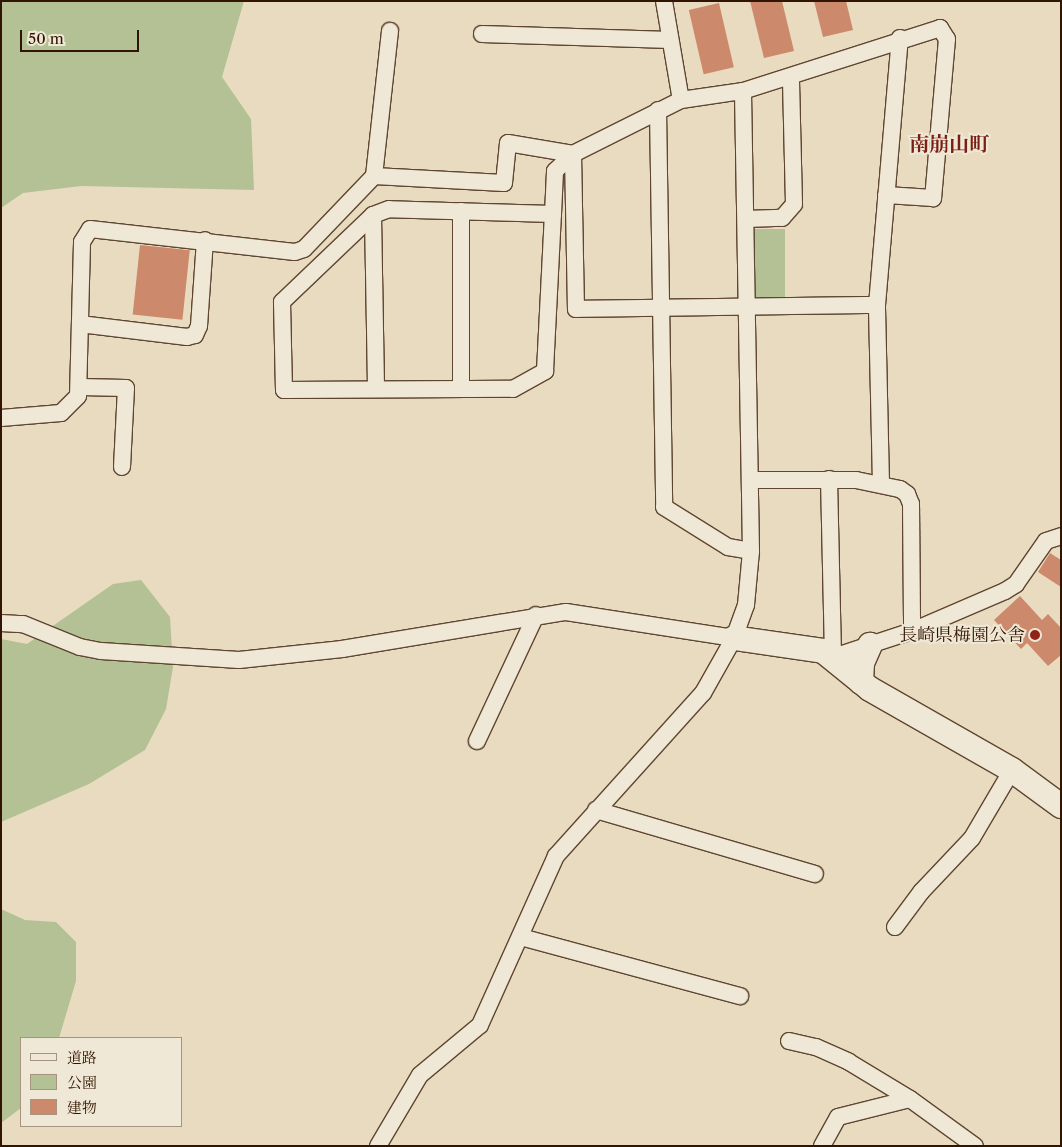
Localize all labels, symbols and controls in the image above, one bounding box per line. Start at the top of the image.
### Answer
scale bar [22,20,141,52]
text: 50 m [28,29,64,48]
district label: 南崩山町 [909,132,989,156]
place label: 長崎県梅園公舎 [899,624,1025,646]
marker: 長崎県梅園公舎 [1029,629,1041,641]
legend [20,1037,182,1127]
text: 道路 [67,1048,97,1067]
text: 公園 [67,1073,97,1092]
text: 建物 [67,1098,97,1117]

